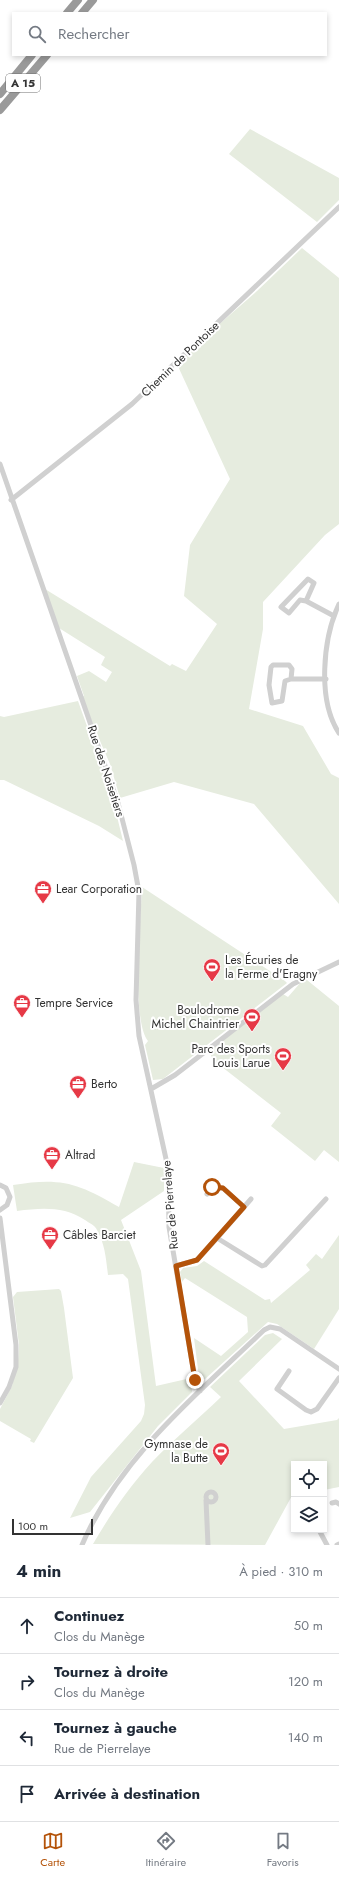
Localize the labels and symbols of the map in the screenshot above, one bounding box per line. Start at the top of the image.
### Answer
road number: A 15 [6,74,40,92]
street label: Chemin de Pontoise [137,317,223,401]
street label: Rue des Noisetiers [83,723,129,819]
office icon: Lear Corporation [33,879,53,904]
place label: Lear Corporation [56,880,142,898]
place label: Les Écuries de la Ferme d'Eragny [225,951,318,983]
sports icon: Les Écuries de la Ferme d'Eragny [202,957,222,982]
office icon: Tempre Service [12,993,32,1018]
place label: Tempre Service [35,994,113,1012]
place label: Boulodrome Michel Chaintrier [151,1001,240,1033]
sports icon: Boulodrome Michel Chaintrier [242,1007,262,1032]
place label: Parc des Sports Louis Larue [191,1040,270,1072]
sports icon: Parc des Sports Louis Larue [273,1046,293,1071]
office icon: Berto [68,1074,88,1099]
place label: Berto [91,1075,118,1093]
office icon: Altrad [42,1145,62,1170]
place label: Altrad [65,1146,95,1164]
street label: Rue de Pierrelaye [157,1160,183,1250]
route start [203,1178,221,1196]
office icon: Câbles Barciet [40,1225,60,1250]
place label: Câbles Barciet [63,1226,136,1244]
route end [186,1371,204,1389]
place label: Gymnase de la Butte [144,1435,208,1467]
sports icon: Gymnase de la Butte [211,1441,231,1466]
scale bar [12,1517,93,1536]

